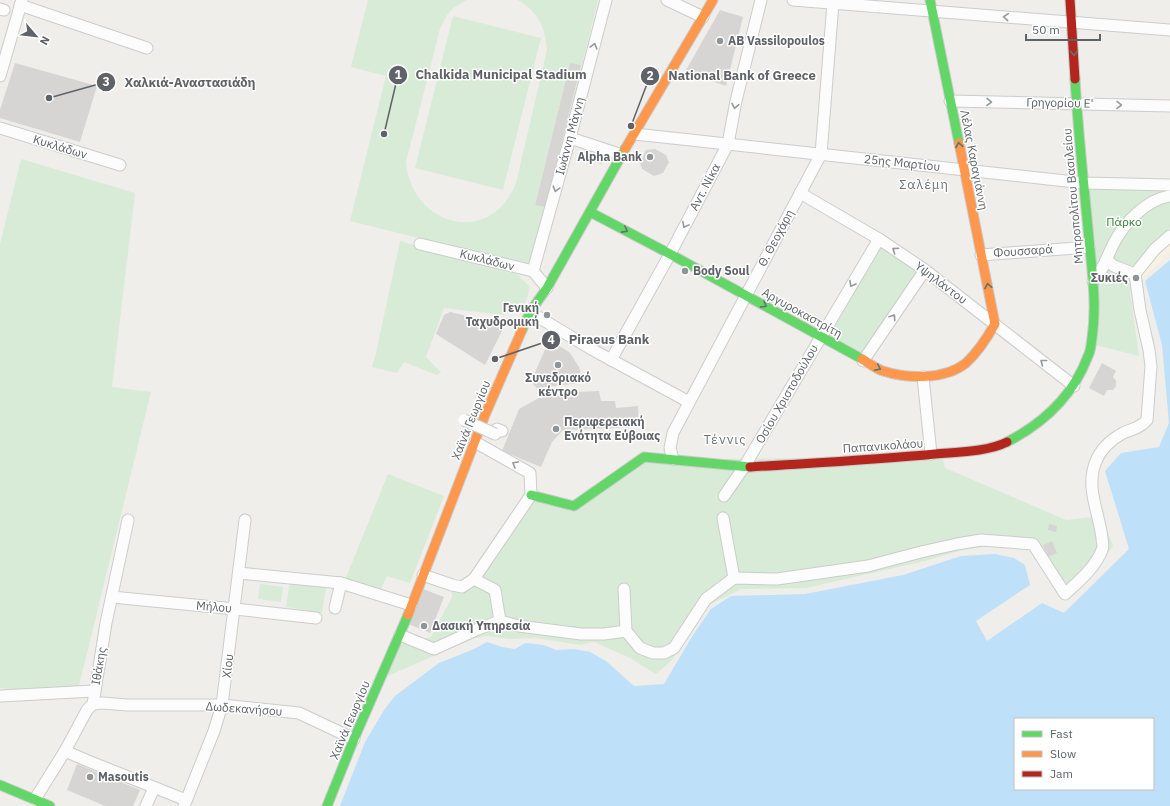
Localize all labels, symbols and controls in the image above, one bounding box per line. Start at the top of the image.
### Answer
one-way arrow [1002,12,1009,21]
north arrow [16,16,56,56]
scale bar [1026,16,1100,42]
text: 50 m [1032,22,1060,37]
place label: AB Vassilopoulos [728,33,825,48]
text: N [37,34,53,48]
marker: AB Vassilopoulos [715,36,725,46]
one-way arrow [589,42,597,49]
one-way arrow [1069,50,1078,56]
callout: Chalkida Municipal Stadium [388,62,595,87]
callout: National Bank of Greece [640,63,824,88]
text: Chalkida Municipal Stadium [415,66,587,83]
text: 1 [394,67,402,82]
text: National Bank of Greece [668,67,816,84]
text: 2 [646,68,654,83]
callout: Χαλκιά-Αναστασιάδη [96,70,263,95]
text: 3 [102,74,110,89]
text: Χαλκιά-Αναστασιάδη [124,74,256,91]
street label: Γρηγορίου Ε' [1026,94,1094,111]
street label: Ιωάννη Μὰγνη [552,95,587,177]
one-way arrow [986,98,992,106]
one-way arrow [1116,101,1122,109]
one-way arrow [732,103,740,109]
street label: Λέλας Καραγιάννη [957,108,992,211]
street label: Μητροπολίτου Βασιλείου [1059,128,1086,264]
street label: Κυκλάδων [31,131,89,162]
one-way arrow [956,142,964,148]
place label: Alpha Bank [577,149,642,164]
street label: 25ης Μαρτίου [863,151,941,174]
marker: Alpha Bank [645,152,655,162]
street label: Αντ. Νίκα [686,160,723,213]
district label: Σαλέμη [899,176,949,193]
one-way arrow [552,185,561,192]
street label: Θ. Θεοχάρη [754,207,797,269]
park label: Πάρκο [1106,214,1142,229]
one-way arrow [683,221,690,228]
one-way arrow [621,226,628,233]
street label: Φουσσαρά [993,241,1054,260]
street label: Κυκλάδων [458,245,516,274]
one-way arrow [892,247,899,255]
street label: Υψηλάντου [912,258,970,307]
place label: Body Soul [693,263,750,278]
marker: Body Soul [680,266,690,276]
place label: Συκιές [1091,270,1128,285]
marker: Συκιές [1131,273,1141,283]
one-way arrow [849,280,856,287]
one-way arrow [984,283,992,289]
street label: Αργυροκαστρίτη [759,284,845,341]
place label: Γενική Ταχυδρομική [465,300,539,329]
one-way arrow [760,301,767,308]
marker: Γενική Ταχυδρομική [542,310,552,320]
one-way arrow [888,315,895,322]
callout: Piraeus Bank [541,327,658,352]
text: Piraeus Bank [569,331,650,348]
text: 4 [547,332,555,347]
street label: Οσίου Χριστοδούλου [752,342,821,446]
marker: Συνεδριακό κέντρο [553,360,563,370]
one-way arrow [1040,360,1048,367]
one-way arrow [873,363,881,371]
place label: Συνεδριακό κέντρο [525,370,591,399]
street label: Χαϊνά Γεωργίου [448,378,493,462]
place label: Περιφερειακή Ενότητα Εύβοιας [564,414,660,443]
marker: Περιφερειακή Ενότητα Εύβοιας [551,424,561,434]
district label: Τέννις [704,431,746,448]
street label: Παπανικολάου [842,435,924,456]
one-way arrow [512,462,519,469]
street label: Μήλου [195,597,233,616]
place label: Δασική Υπηρεσία [432,618,531,633]
marker: Δασική Υπηρεσία [419,621,429,631]
street label: Ιθάκης [88,646,109,686]
street label: Χίου [219,653,236,679]
street label: Χαϊνά Γεωργίου [326,678,373,762]
street label: Δωδεκανήσου [205,698,283,719]
legend [1014,718,1154,790]
text: Fast [1050,726,1073,741]
text: Slow [1050,746,1076,761]
text: Jam [1050,766,1073,781]
place label: Masoutis [98,769,149,784]
marker: Masoutis [85,772,95,782]

